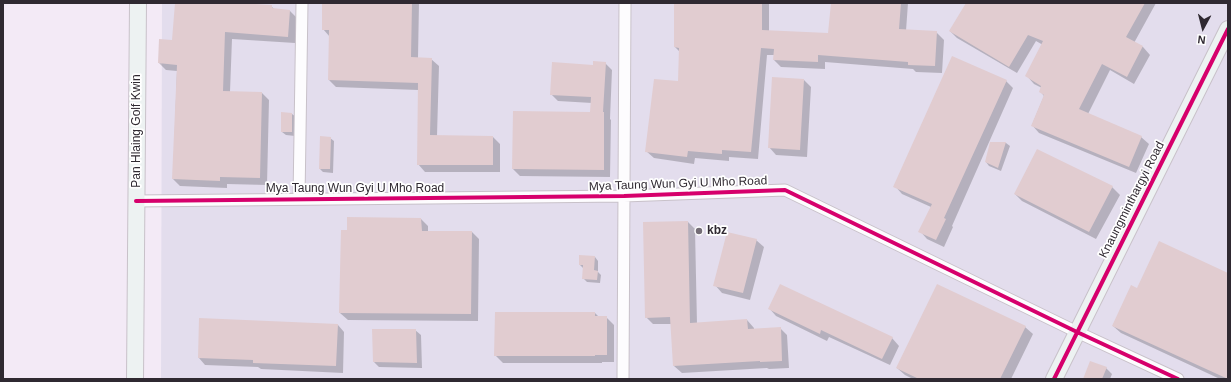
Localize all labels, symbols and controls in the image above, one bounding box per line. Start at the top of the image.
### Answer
north arrow [1183,8,1223,48]
text: N [1197,33,1206,46]
street label: Pan Hlaing Golf Kwin [130,74,144,188]
street label: Knaungminthargyi Road [1096,139,1168,261]
street label: Mya Taung Wun Gyi U Mho Road [589,174,767,194]
street label: Mya Taung Wun Gyi U Mho Road [266,182,444,196]
place label: kbz [707,224,727,238]
marker: kbz [694,226,704,236]

